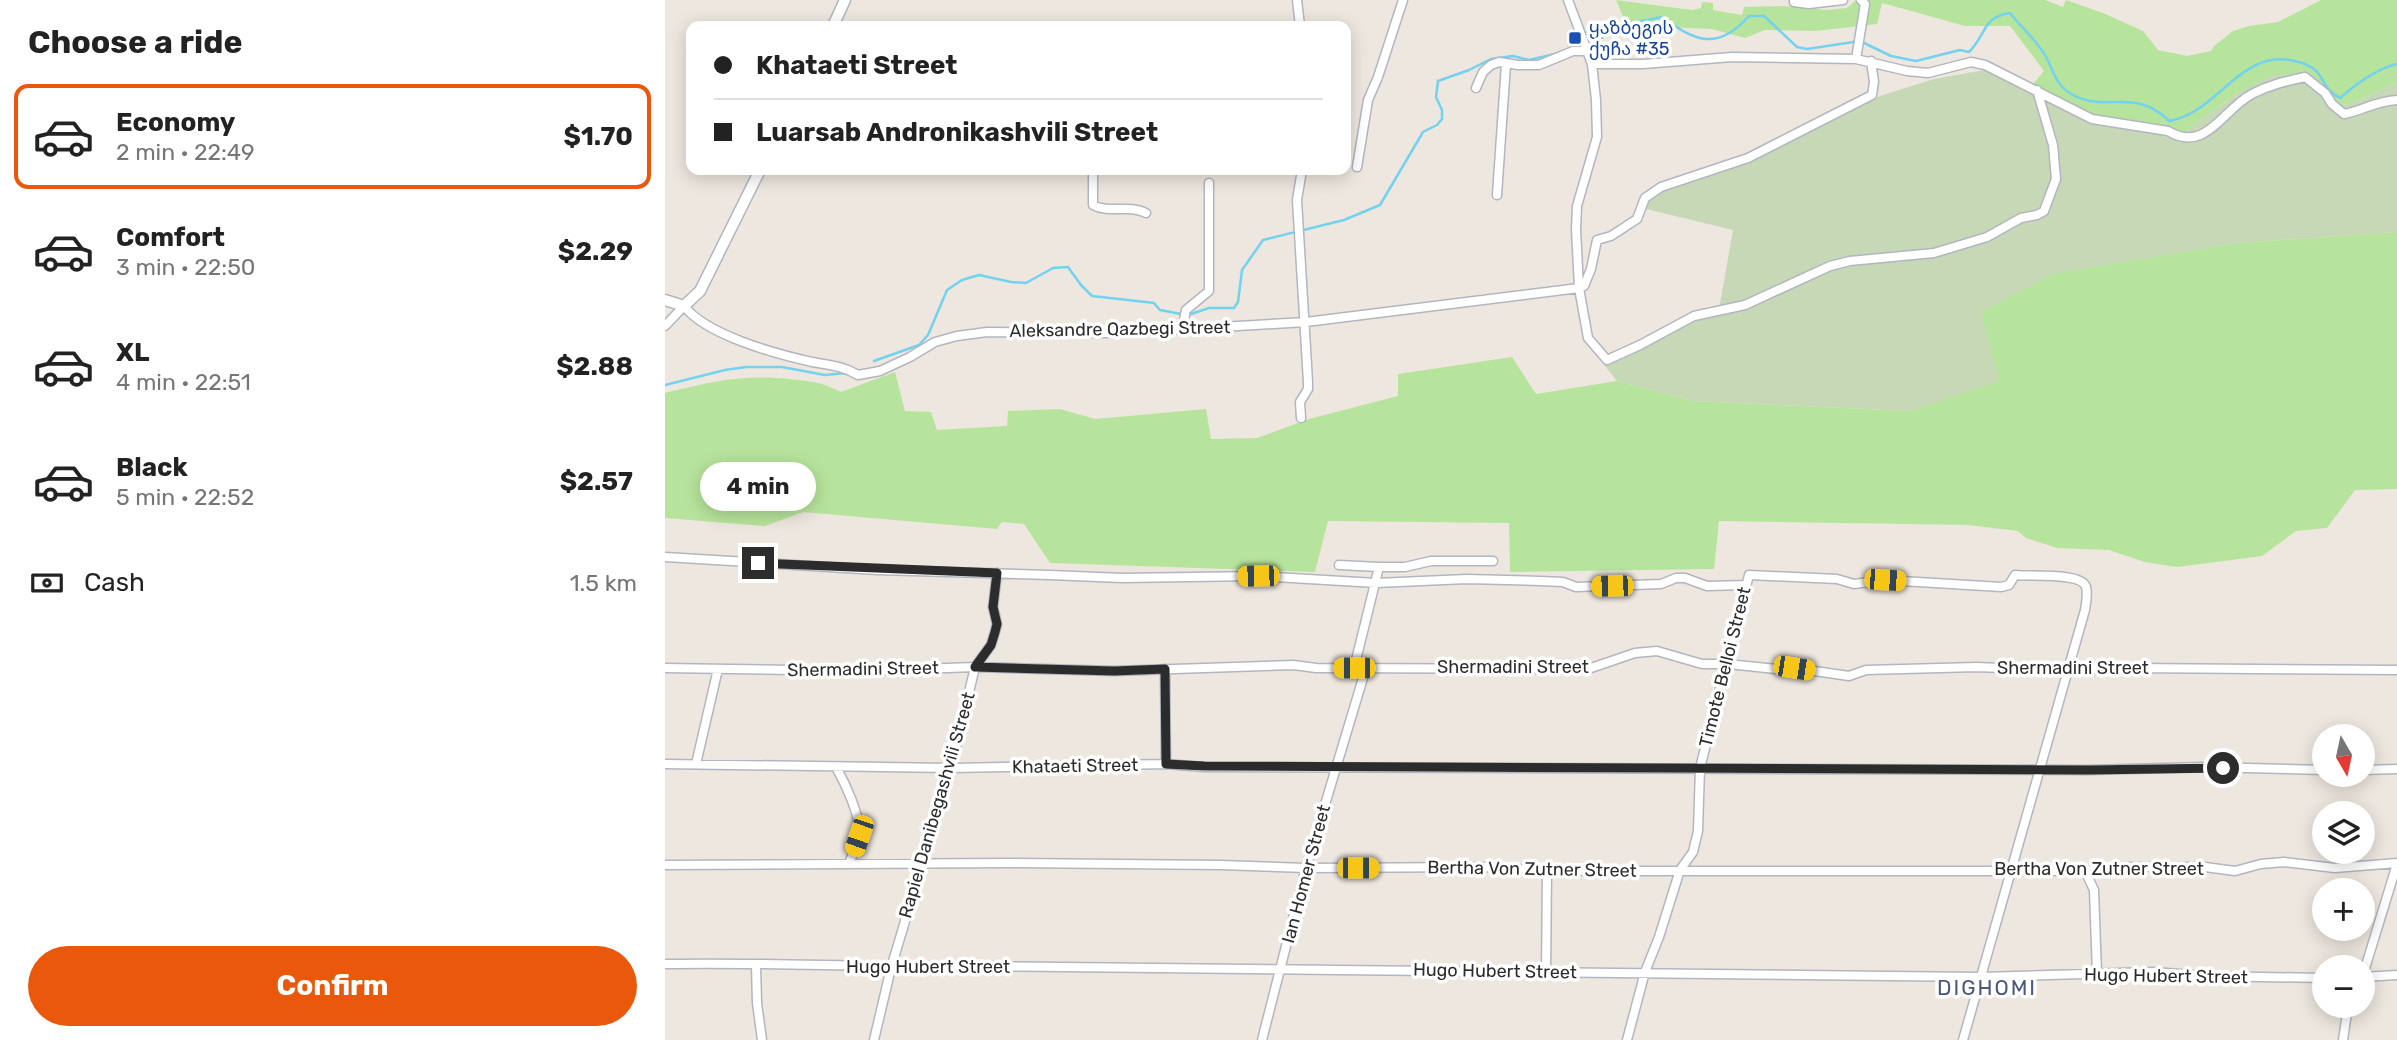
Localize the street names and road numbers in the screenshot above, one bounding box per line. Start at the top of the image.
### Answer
street label: Aleksandre Qazbegi Street [1009,316,1231,342]
street label: Timote Belloi Street [1694,585,1756,749]
street label: Shermadini Street [1437,656,1589,678]
street label: Shermadini Street [787,657,939,681]
street label: Shermadini Street [1997,657,2149,679]
street label: Rapiel Danibegashvili Street [894,689,980,921]
street label: Khataeti Street [1012,754,1138,778]
street label: Ian Homer Street [1277,802,1335,946]
street label: Bertha Von Zutner Street [1427,856,1637,882]
street label: Bertha Von Zutner Street [1994,858,2204,880]
street label: Hugo Hubert Street [846,956,1010,978]
street label: Hugo Hubert Street [1413,959,1577,983]
street label: Hugo Hubert Street [2084,964,2248,988]

